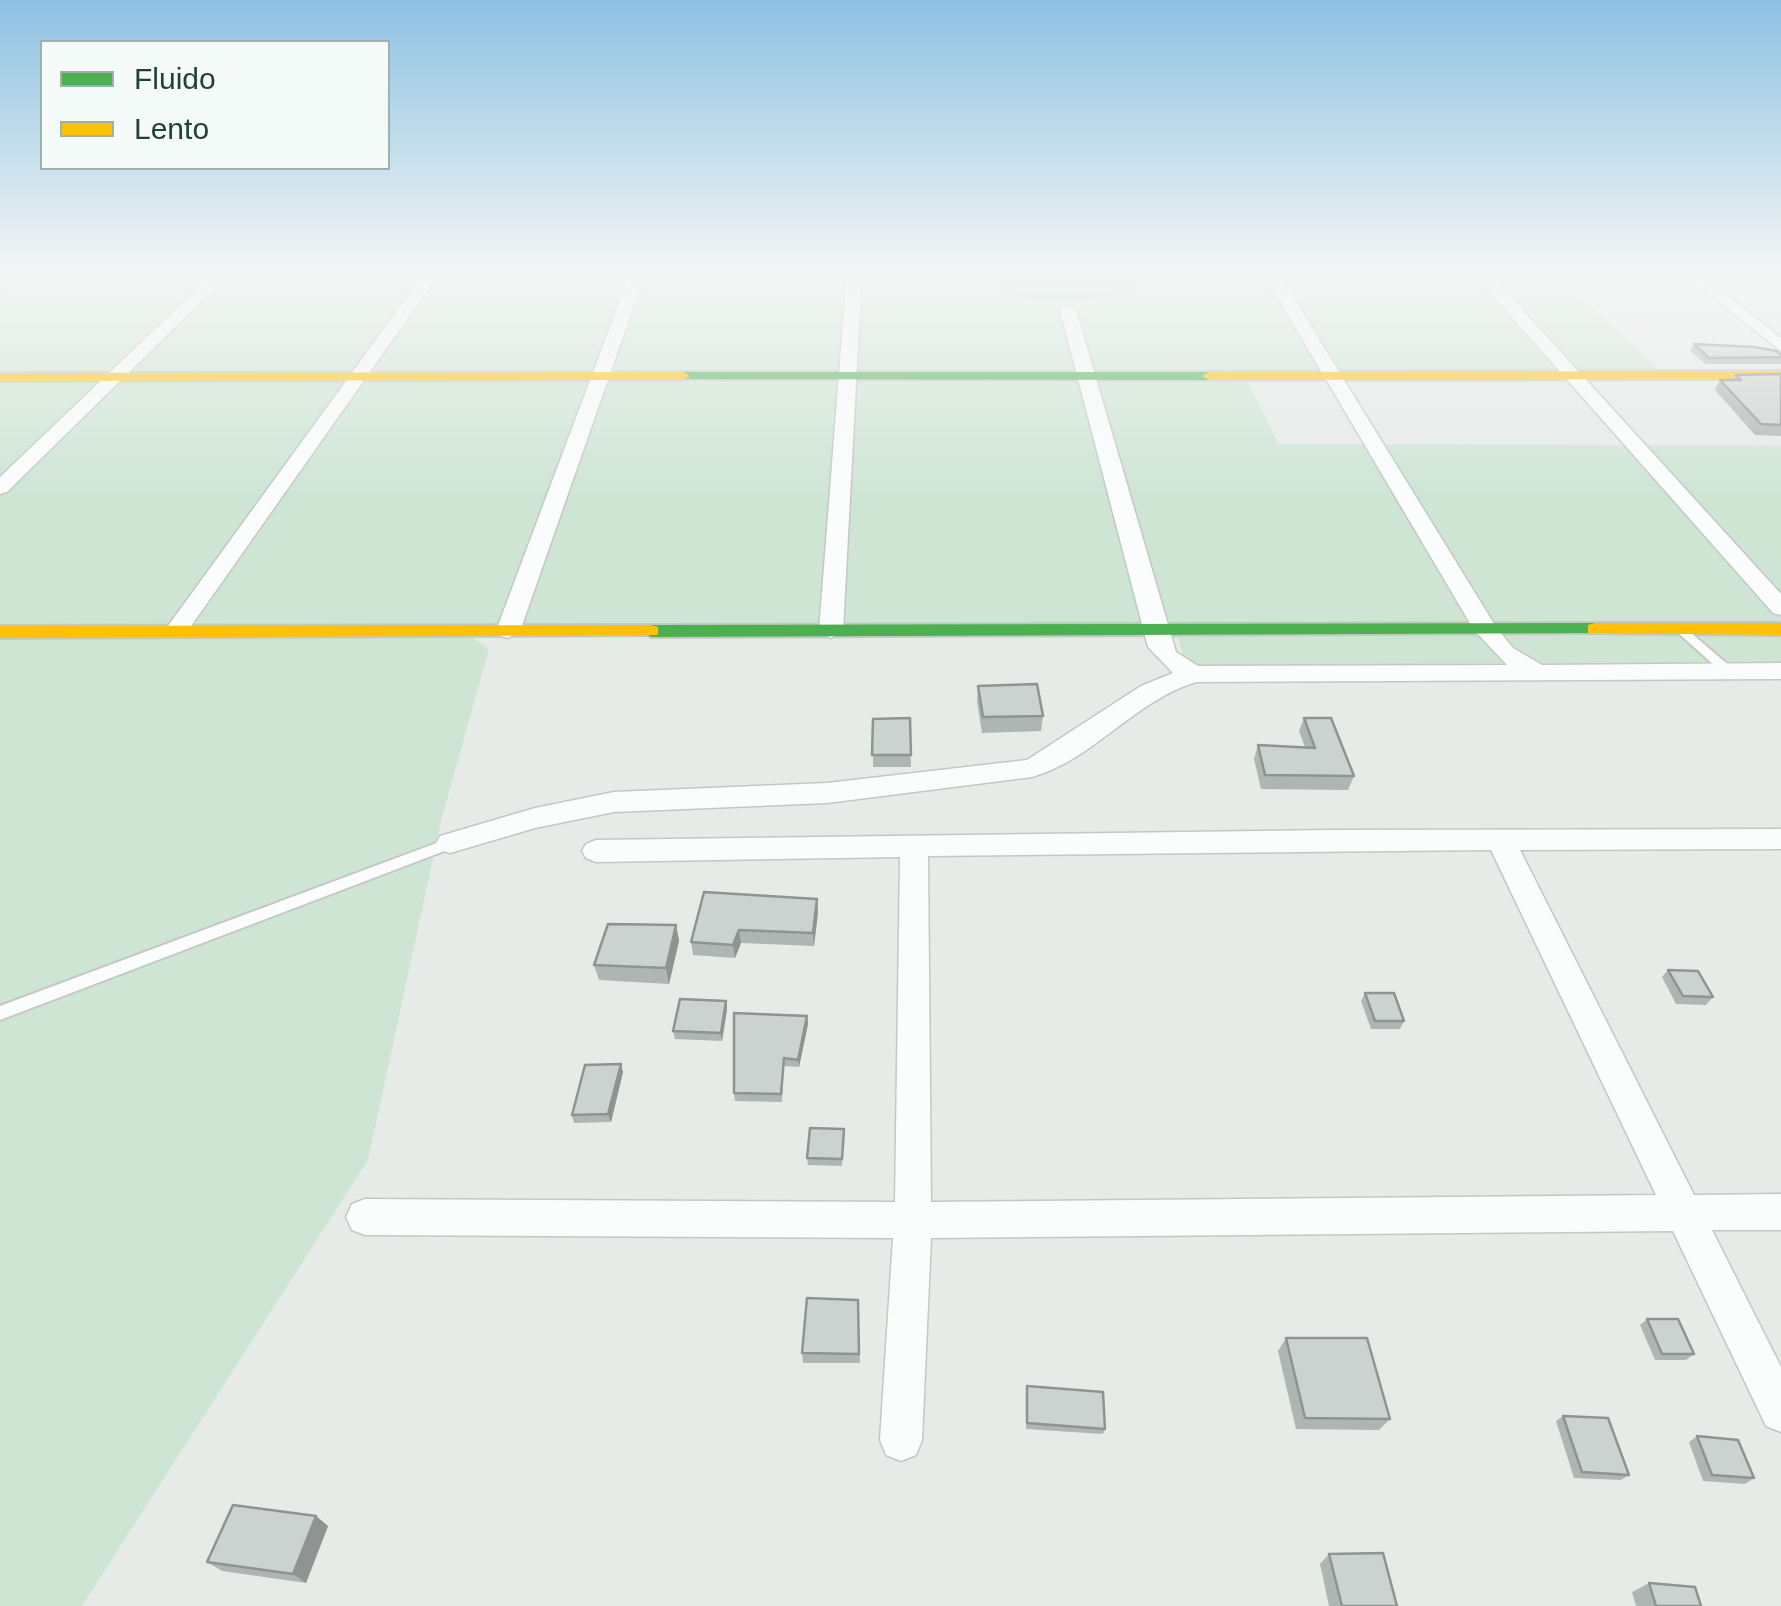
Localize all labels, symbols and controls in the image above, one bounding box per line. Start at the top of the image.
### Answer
legend [40,40,390,170]
text: Fluido [134,62,216,95]
text: Lento [134,112,209,145]

